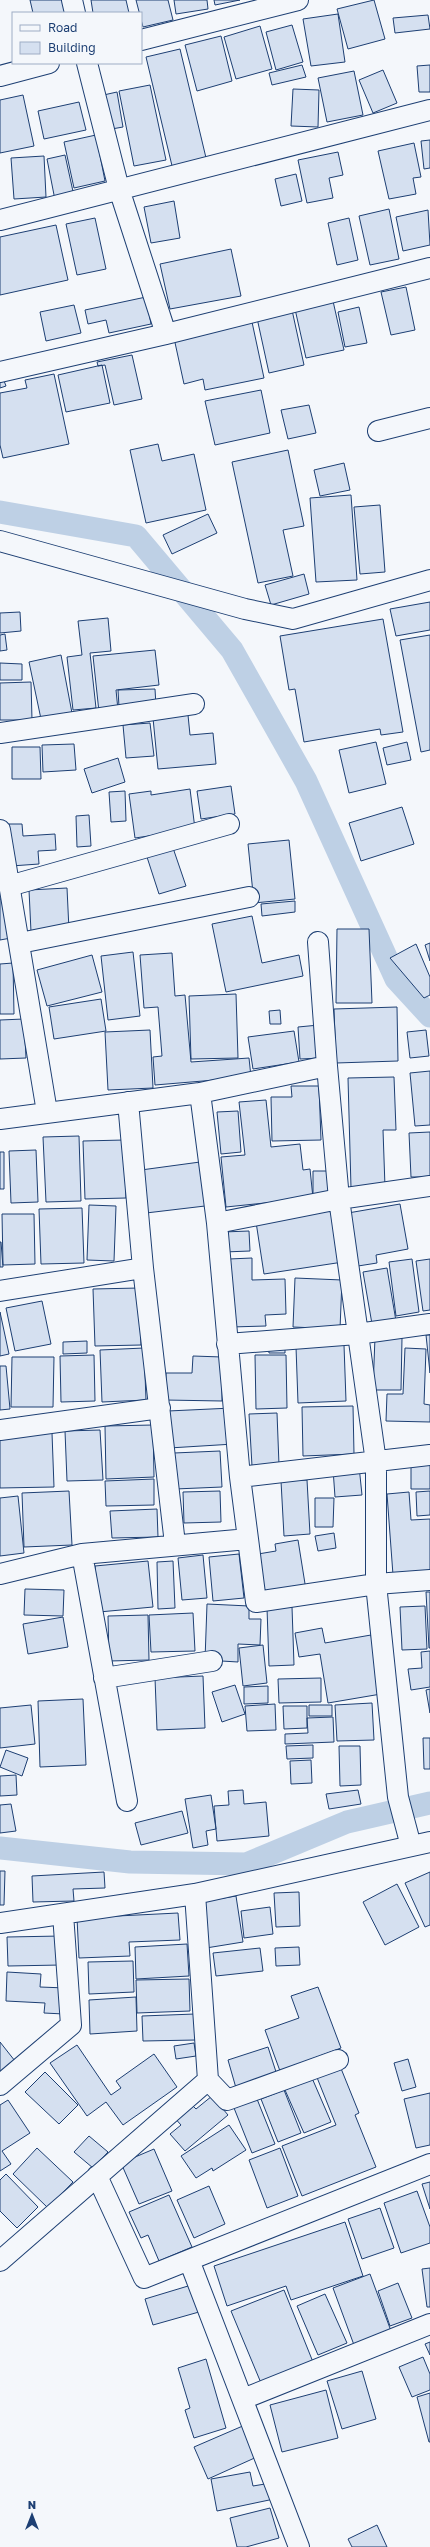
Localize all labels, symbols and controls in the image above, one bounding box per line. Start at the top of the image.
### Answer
legend [12,12,142,64]
text: Road [48,20,77,35]
text: Building [48,40,96,55]
north arrow [12,2495,52,2535]
text: N [28,2498,36,2511]

